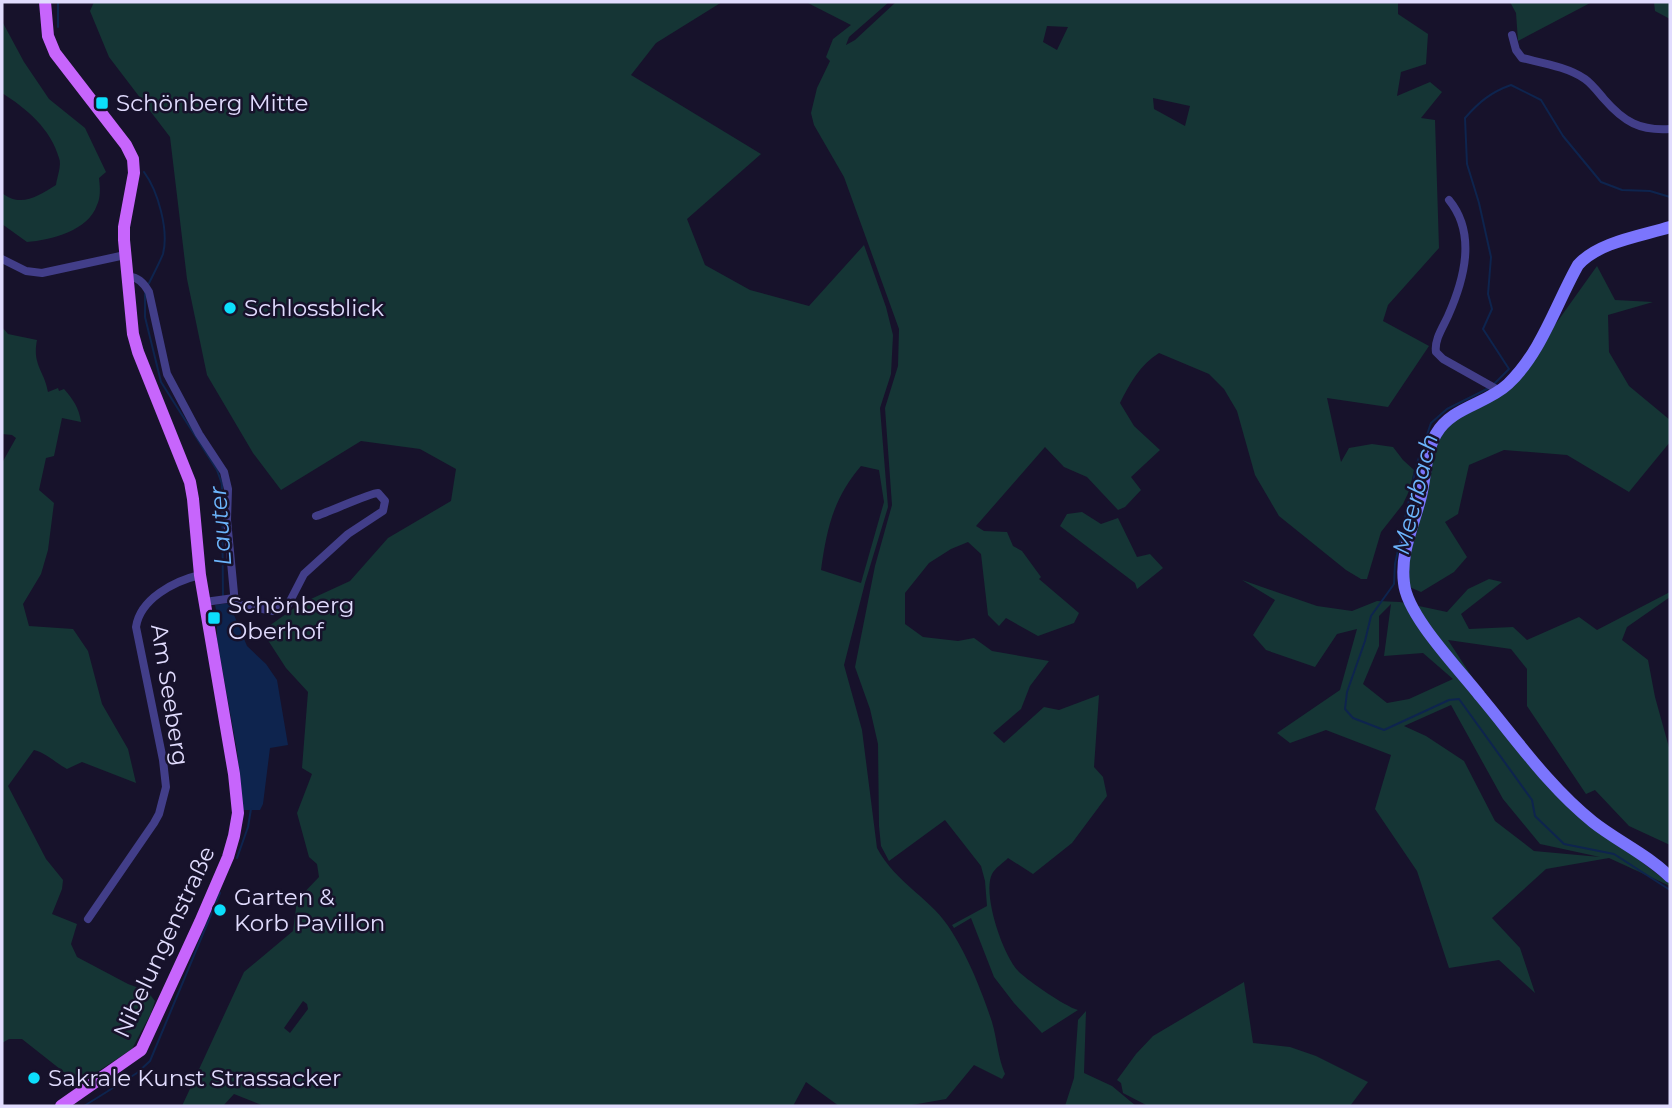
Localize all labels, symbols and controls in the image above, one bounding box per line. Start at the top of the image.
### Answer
place label: Schönberg Mitte [116,89,308,117]
marker: Schönberg Mitte [94,95,110,111]
place label: Schlossblick [244,294,384,322]
marker: Schlossblick [222,300,238,316]
water label: Meerbach [1386,431,1444,557]
water label: Lauter [203,484,237,567]
place label: Schönberg Oberhof [228,591,355,645]
marker: Schönberg Oberhof [206,610,222,626]
street label: Am Seeberg [145,622,195,768]
street label: Nibelungenstraße [107,842,221,1042]
place label: Garten & Korb Pavillon [234,883,385,937]
marker: Garten & Korb Pavillon [212,902,228,918]
place label: Sakrale Kunst Strassacker [48,1064,341,1092]
marker: Sakrale Kunst Strassacker [26,1070,42,1086]

